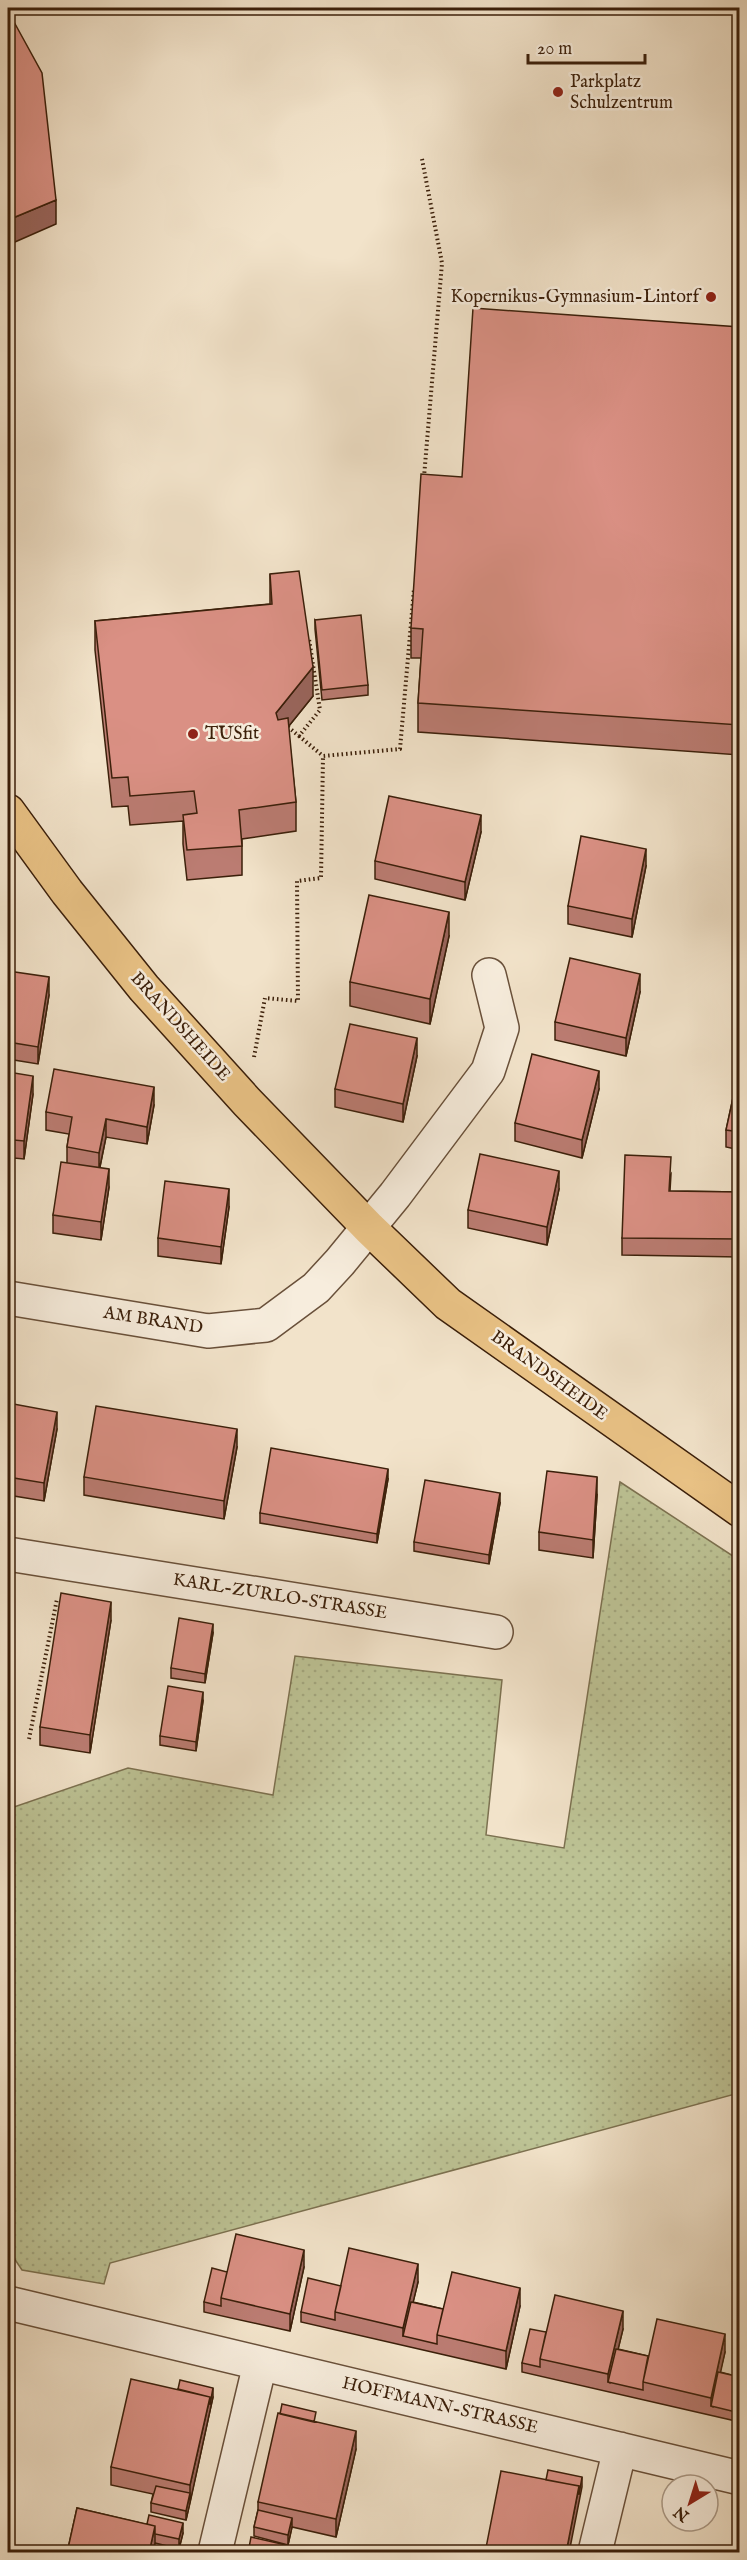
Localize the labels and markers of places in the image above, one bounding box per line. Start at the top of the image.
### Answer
place label: Parkplatz Schulzentrum [570,71,673,115]
marker: Parkplatz Schulzentrum [551,85,565,99]
place label: Kopernikus-Gymnasium-Lintorf [451,286,702,309]
marker: Kopernikus-Gymnasium-Lintorf [704,290,718,304]
place label: TUSfit [205,723,259,746]
marker: TUSfit [186,727,200,741]

